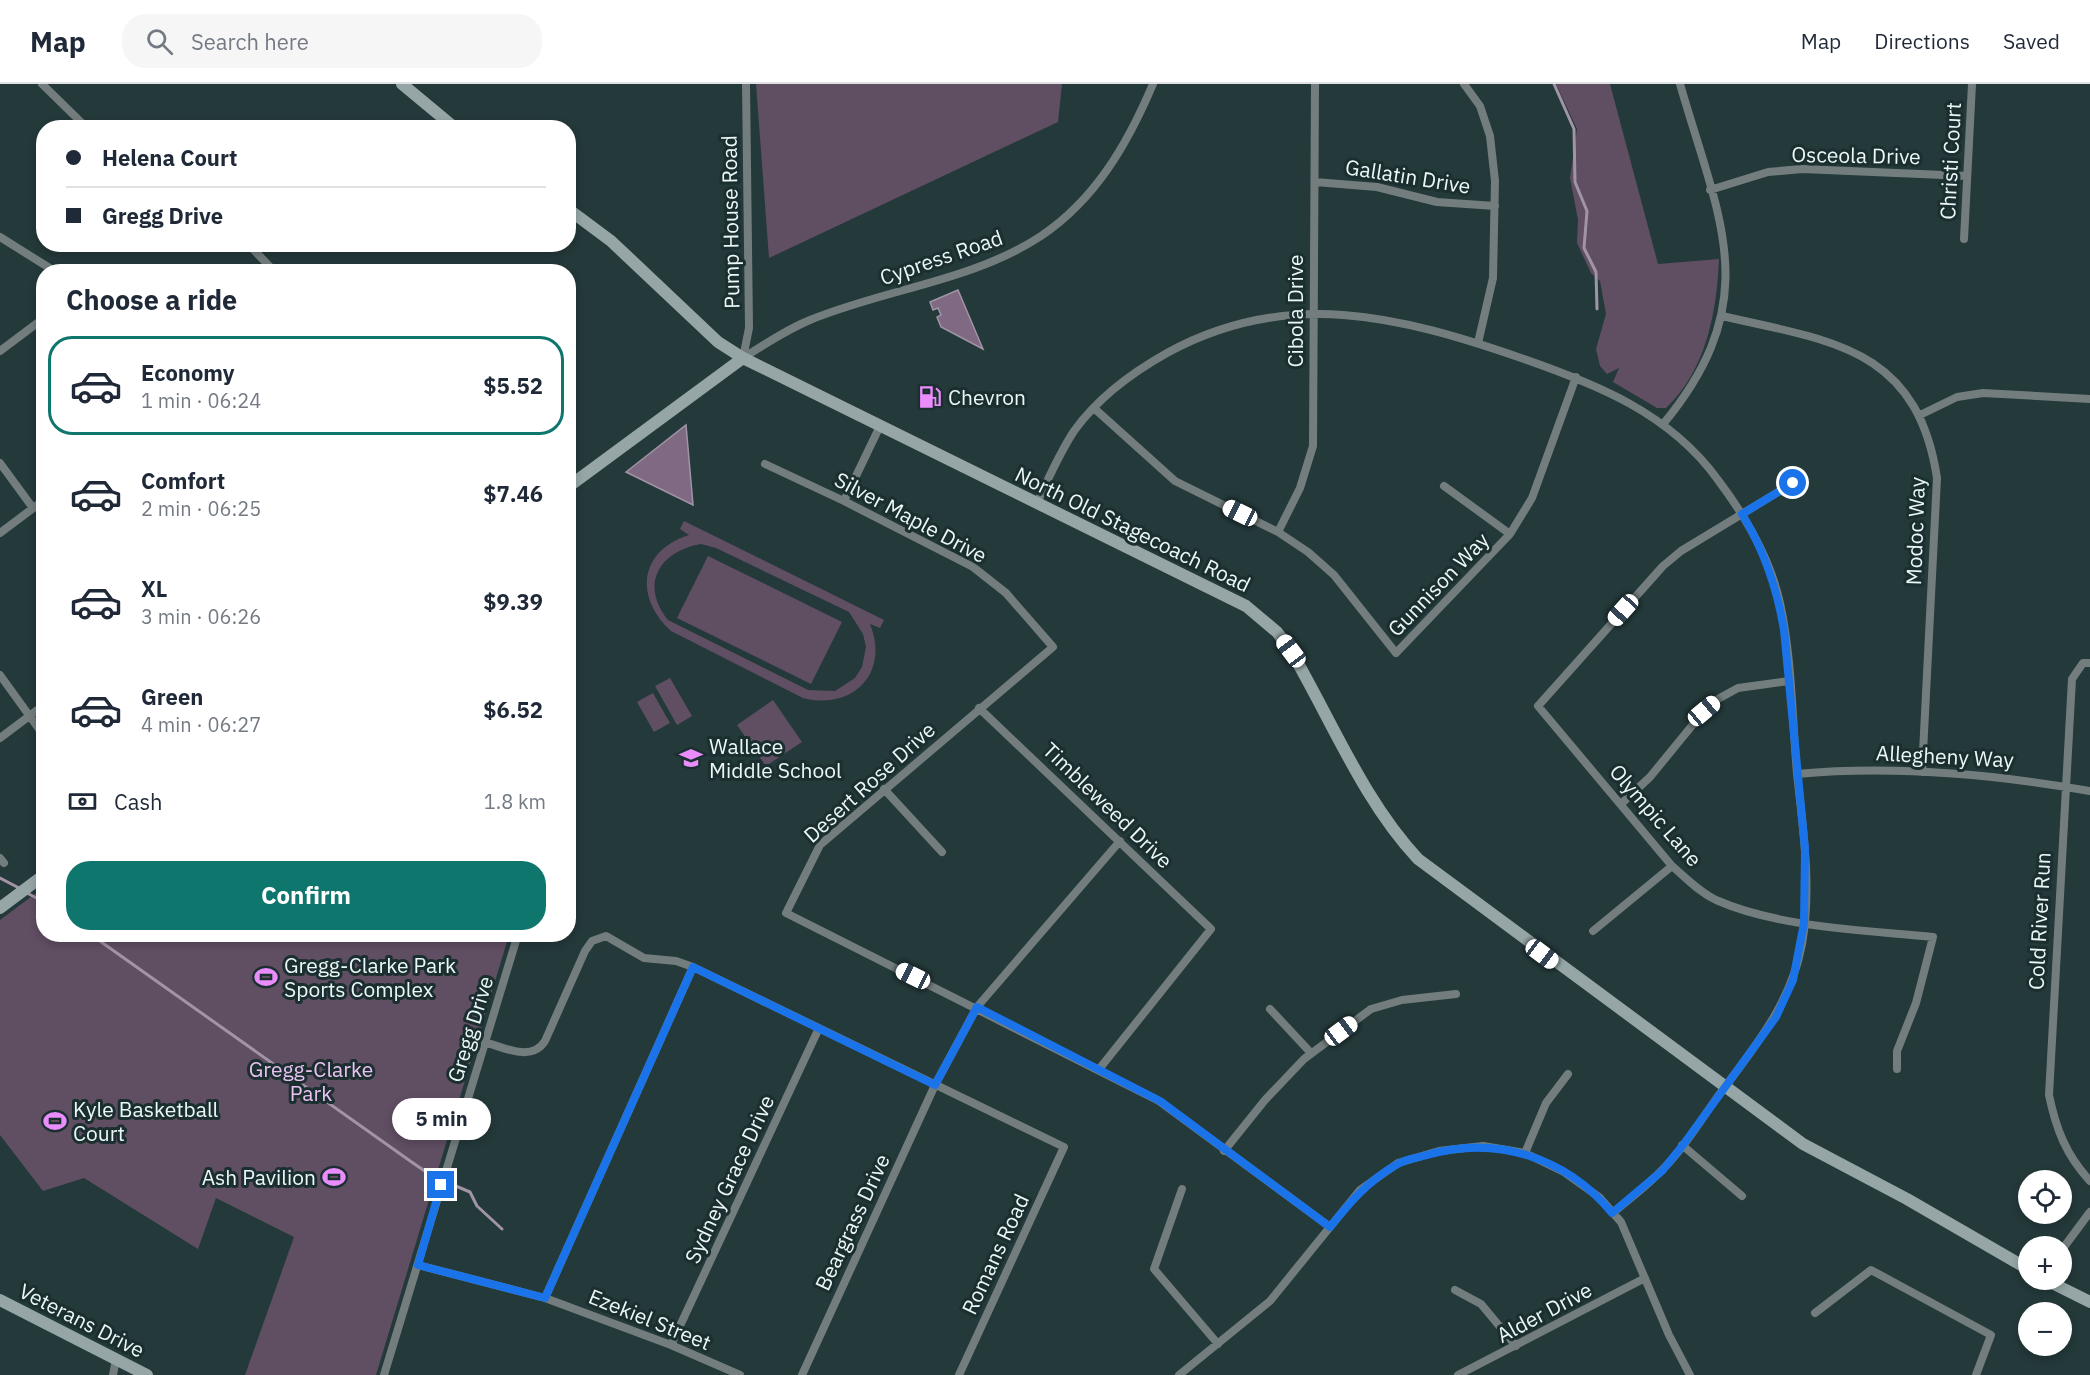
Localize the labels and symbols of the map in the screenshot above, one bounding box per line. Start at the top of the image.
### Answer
street label: Christi Court [1933,102,1967,220]
street label: Pump House Road [714,135,746,309]
street label: Osceola Drive [1791,140,1921,170]
street label: Gallatin Drive [1343,152,1473,200]
street label: Cypress Road [876,223,1006,291]
street label: Cibola Drive [1281,255,1309,367]
place label: Chevron [948,383,1026,411]
fuel station icon: Chevron [917,384,943,410]
street label: North Old Stagecoach Road [1011,460,1255,598]
street label: Silver Maple Drive [830,465,992,569]
route start [1779,469,1806,496]
street label: Modoc Way [1899,476,1931,586]
car [1220,497,1260,529]
street label: Gunnison Way [1381,525,1495,642]
car [1604,591,1642,629]
car [1273,631,1309,671]
car [1684,693,1724,729]
street label: Desert Rose Drive [797,715,941,849]
place label: Wallace Middle School [709,732,842,784]
street label: Timbleweed Drive [1037,736,1179,874]
street label: Allegheny Way [1875,738,2015,774]
school or university icon: Wallace Middle School [678,745,704,771]
street label: Olympic Lane [1604,758,1708,872]
street label: Cold River Run [2021,851,2057,991]
car [1522,936,1562,972]
place label: Gregg-Clarke Park Sports Complex [284,951,456,1003]
car [893,960,933,992]
sports icon: Gregg-Clarke Park Sports Complex [253,964,279,990]
street label: Gregg Drive [441,972,499,1086]
car [1321,1013,1361,1049]
park label: Gregg-Clarke Park [249,1055,373,1107]
street label: Sydney Grace Drive [678,1090,780,1268]
place label: Kyle Basketball Court [73,1095,219,1147]
callout: 5 min [392,1098,490,1140]
sports icon: Kyle Basketball Court [42,1108,68,1134]
street label: Beargrass Drive [808,1149,896,1295]
place label: Ash Pavilion [202,1163,316,1191]
sports icon: Ash Pavilion [321,1164,347,1190]
route end [427,1171,454,1198]
street label: Romans Road [955,1189,1035,1319]
street label: Alder Drive [1491,1275,1597,1349]
street label: Veterans Drive [15,1276,149,1364]
street label: Ezekiel Street [585,1282,715,1356]

